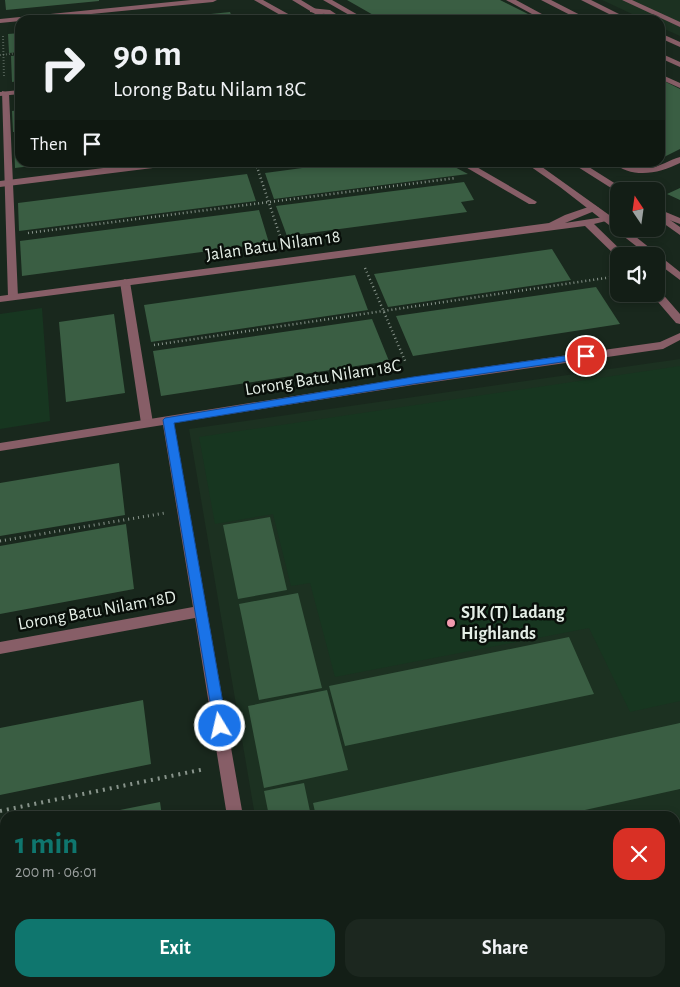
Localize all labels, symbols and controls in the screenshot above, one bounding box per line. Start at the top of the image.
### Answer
icon: right [30,35,95,100]
text: 90 m [113,37,182,72]
text: Lorong Batu Nilam 18C [113,78,306,100]
icon: arrive [78,130,106,158]
text: Then [30,135,68,154]
north arrow [610,182,665,238]
map controls [610,182,665,302]
street label: Jalan Batu Nilam 18 [205,228,341,264]
button: sound [610,247,665,302]
pin [565,335,607,377]
icon: arrive [572,342,600,370]
street label: Lorong Batu Nilam 18C [244,357,402,399]
street label: Lorong Batu Nilam 18D [17,588,177,634]
place label: SJK (T) Ladang Highlands [461,604,566,643]
marker: SJK (T) Ladang Highlands [445,617,457,629]
position arrow [193,699,245,751]
button: close [613,828,665,880]
text: 1 min [15,829,78,859]
text: 200 m · 06:01 [15,864,97,880]
button: Exit [15,919,335,977]
button: Share [345,919,665,977]

